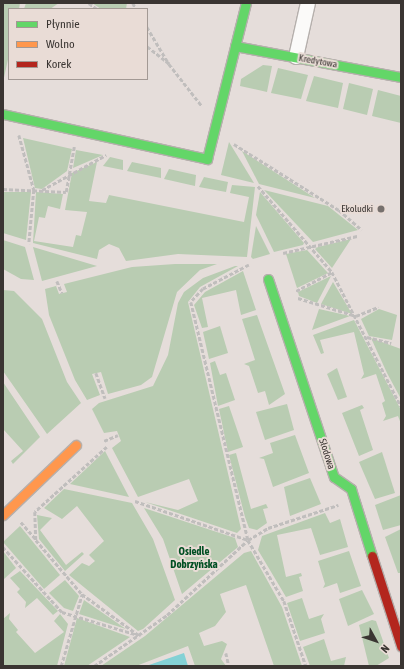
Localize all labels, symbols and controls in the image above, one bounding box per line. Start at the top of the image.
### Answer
legend [8,8,148,80]
text: Płynnie [46,17,80,31]
text: Wolno [46,37,75,51]
street label: Kredytowa [298,52,338,70]
text: Korek [46,57,72,71]
place label: Ekoludki [341,203,373,215]
marker: Ekoludki [376,204,386,214]
street label: Słodowa [316,437,338,471]
district label: Osiedle Dobrzyńska [170,545,218,571]
north arrow [356,621,396,661]
text: N [379,642,392,655]

